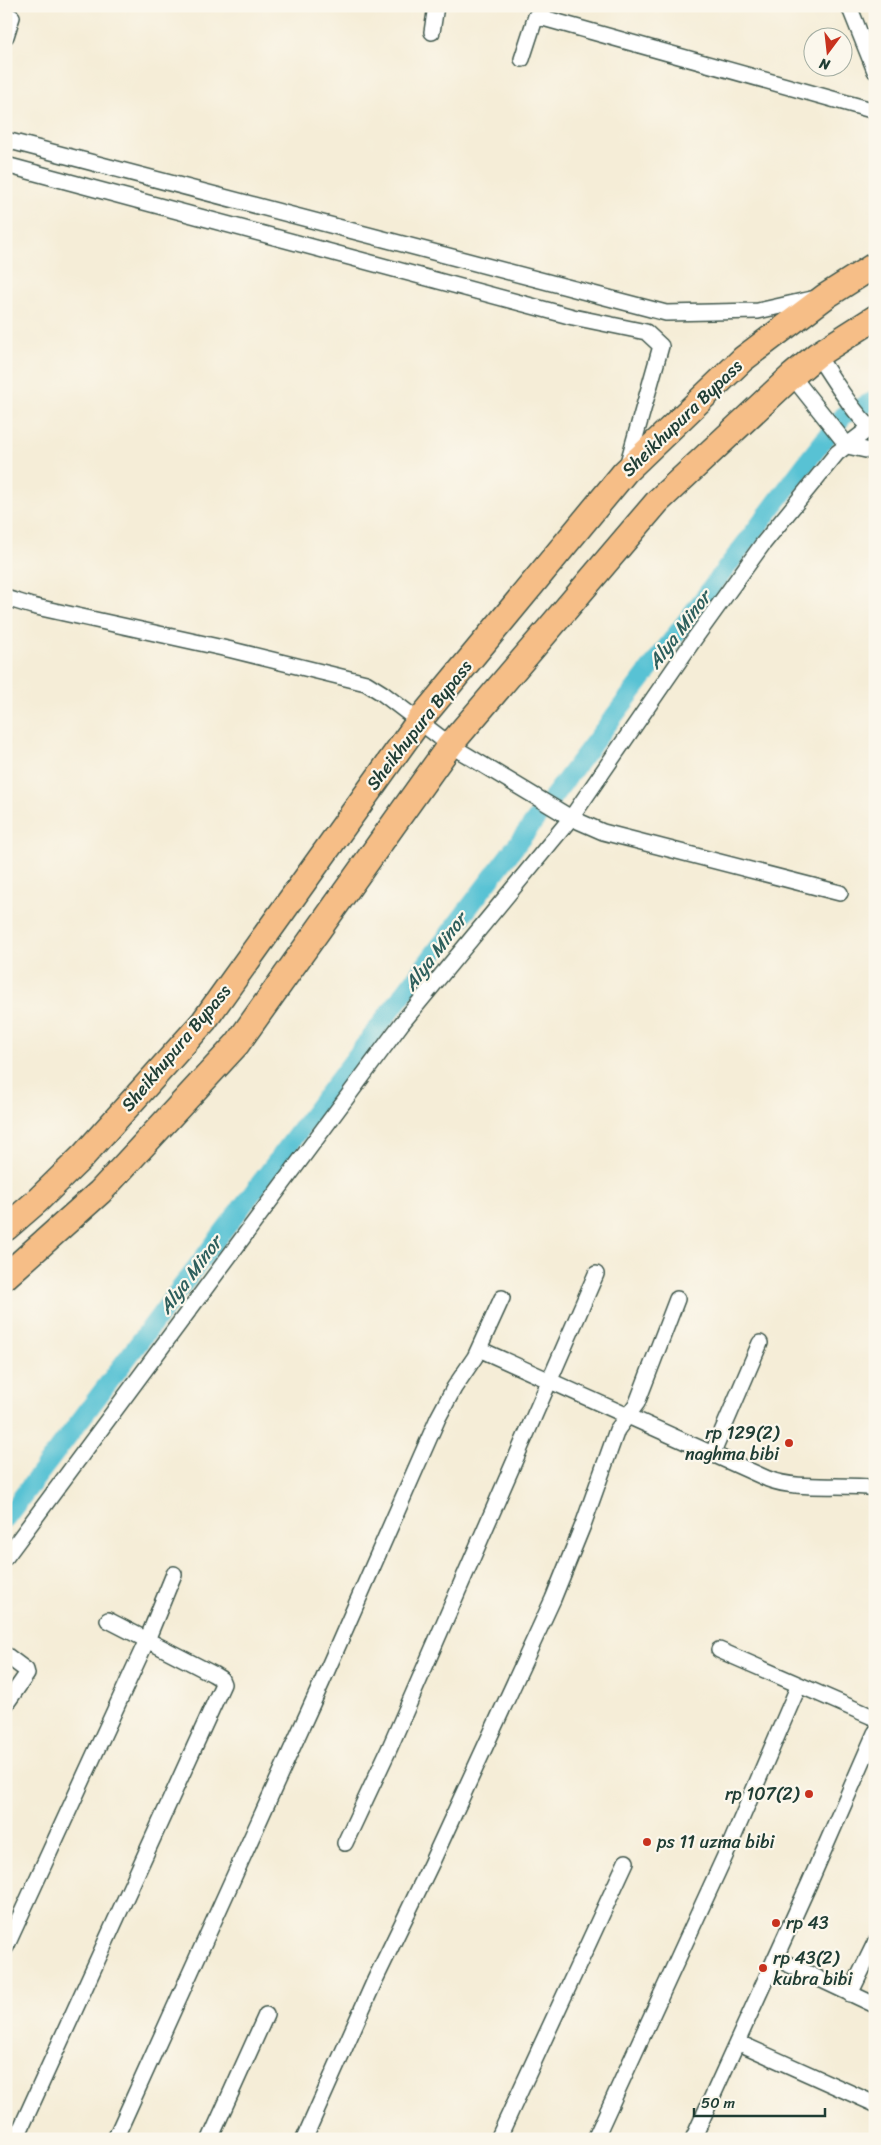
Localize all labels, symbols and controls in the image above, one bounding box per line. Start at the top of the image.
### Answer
north arrow [804,28,854,78]
text: N [817,51,834,78]
street label: Sheikhupura Bypass [614,351,751,485]
water label: Alya Minor [638,581,721,677]
street label: Sheikhupura Bypass [358,652,481,797]
water label: Alya Minor [394,903,477,999]
street label: Sheikhupura Bypass [113,976,240,1119]
water label: Alya Minor [149,1226,232,1322]
place label: rp 129(2) naghma bibi [685,1417,781,1470]
marker: rp 129(2) naghma bibi [783,1437,795,1449]
place label: rp 107(2) [725,1778,801,1810]
marker: rp 107(2) [803,1788,815,1800]
place label: ps 11 uzma bibi [656,1826,776,1858]
marker: ps 11 uzma bibi [641,1836,653,1848]
place label: rp 43 [786,1907,829,1939]
marker: rp 43 [770,1917,782,1929]
place label: rp 43(2) kubra bibi [773,1942,853,1995]
marker: rp 43(2) kubra bibi [757,1962,769,1974]
scale bar [694,2085,825,2117]
text: 50 m [701,2090,736,2116]

